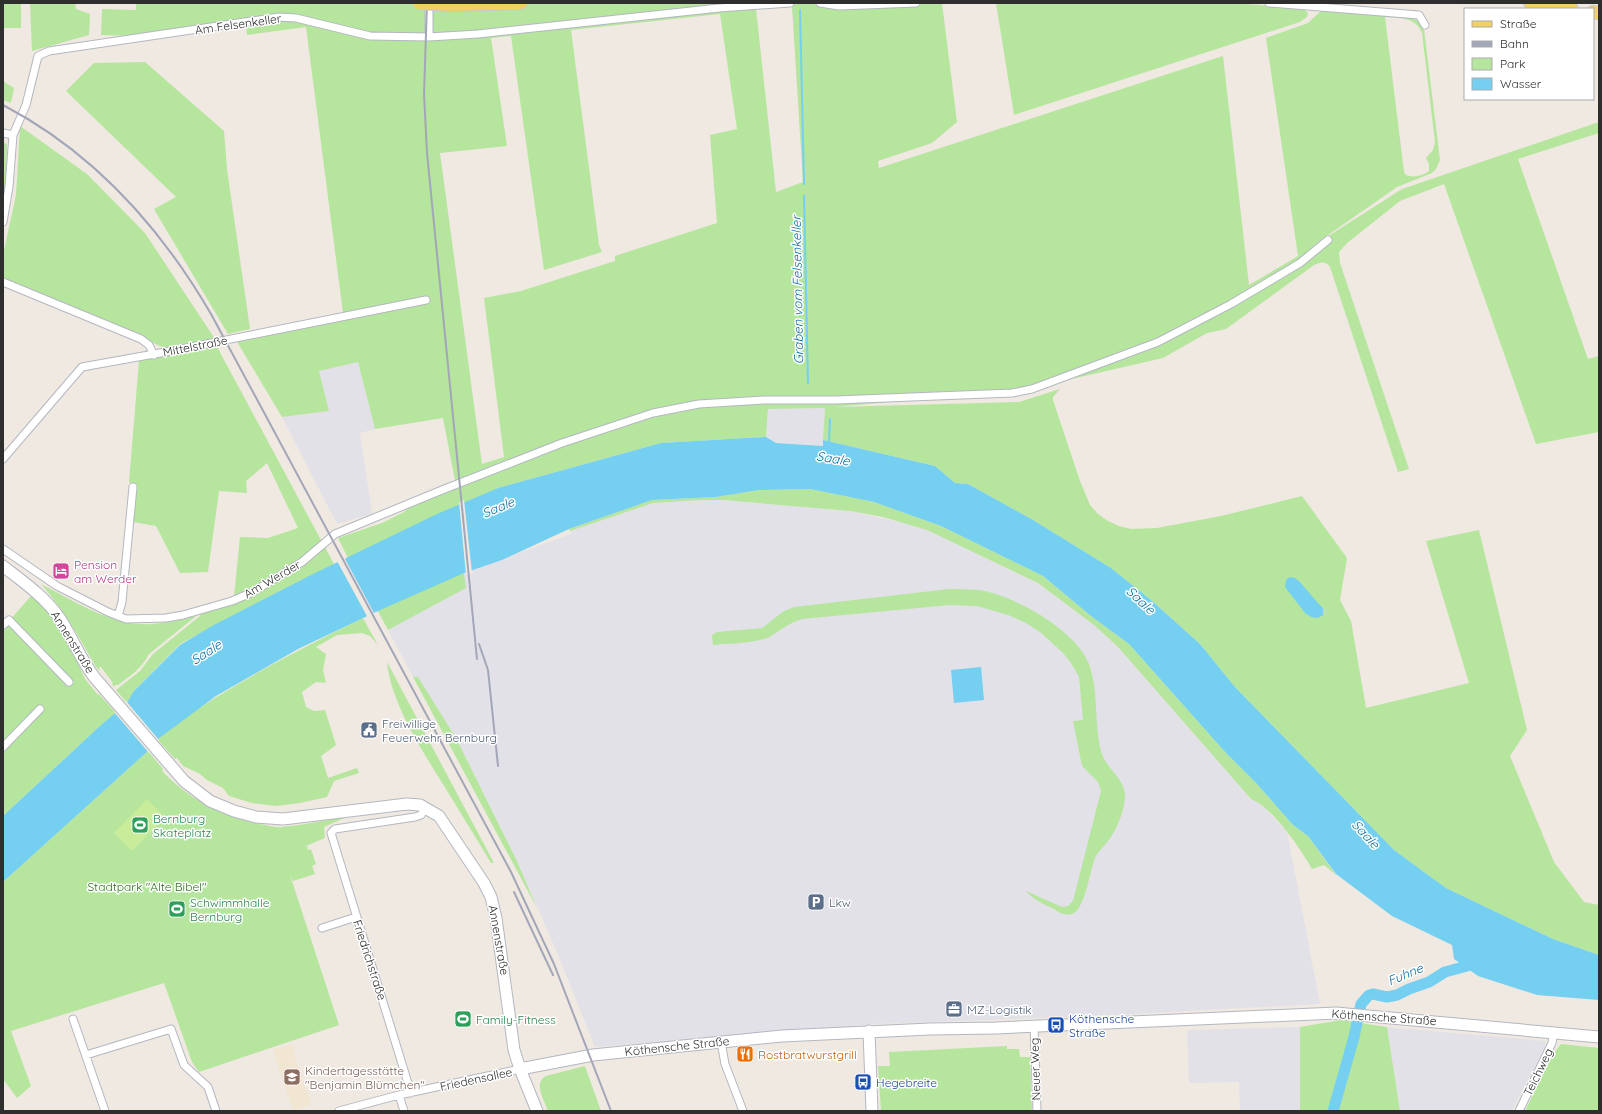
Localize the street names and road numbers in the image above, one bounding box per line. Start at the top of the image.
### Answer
street label: Am Felsenkeller [194,10,283,37]
street label: Mittelstraße [161,332,229,360]
street label: Am Werder [241,557,303,601]
street label: Annenstraße [48,608,98,676]
street label: Annenstraße [485,904,513,976]
street label: Friedrichstraße [350,918,390,1002]
street label: Köthensche Straße [1331,1006,1437,1028]
street label: Köthensche Straße [624,1033,730,1059]
street label: Neuer Weg [1026,1037,1044,1101]
street label: Teichweg [1520,1046,1556,1098]
street label: Friedensallee [438,1064,514,1094]

